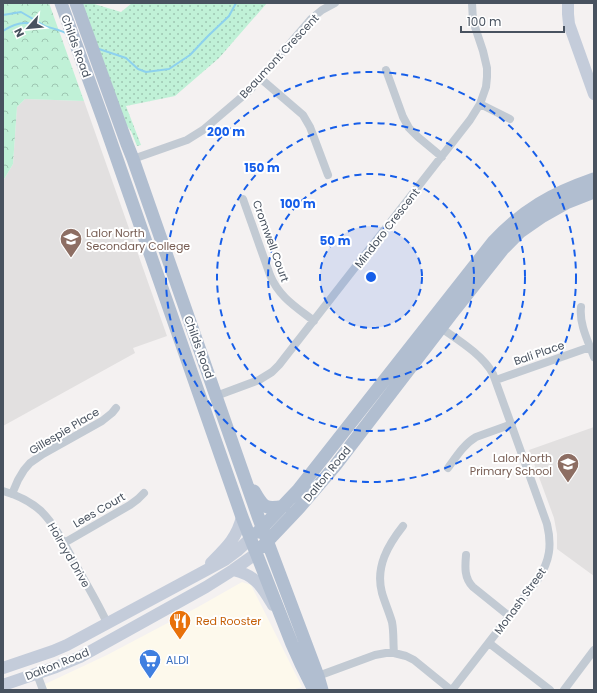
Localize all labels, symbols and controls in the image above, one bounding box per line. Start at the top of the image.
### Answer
north arrow [8,8,48,48]
scale bar [461,8,564,34]
street label: Beaumont Crescent [236,10,322,102]
street label: Childs Road [57,12,95,80]
text: 100 m [467,13,501,30]
text: N [10,25,28,40]
text: 200 m [207,123,245,140]
text: 150 m [244,159,280,176]
street label: Mindoro Crescent [351,185,423,271]
text: 100 m [280,195,316,212]
street label: Cromwell Court [249,198,293,284]
place label: Lalor North Secondary College [86,225,190,254]
school or university icon: Lalor North Secondary College [58,226,84,259]
text: 50 m [320,232,351,249]
centre of rings [364,270,378,284]
street label: Childs Road [180,313,218,381]
street label: Bali Place [512,337,567,369]
street label: Gillespie Place [26,404,102,458]
street label: Dalton Road [300,443,354,505]
place label: Lalor North Primary School [470,450,552,479]
school or university icon: Lalor North Primary School [555,451,581,484]
street label: Lees Court [70,489,128,531]
street label: Holroyd Drive [44,520,94,591]
street label: Monash Street [490,564,550,638]
restaurant icon: Red Rooster [167,608,193,641]
place label: Red Rooster [196,613,261,629]
street label: Dalton Road [23,644,91,684]
supermarket icon: ALDI [137,647,163,680]
place label: ALDI [166,652,189,668]

